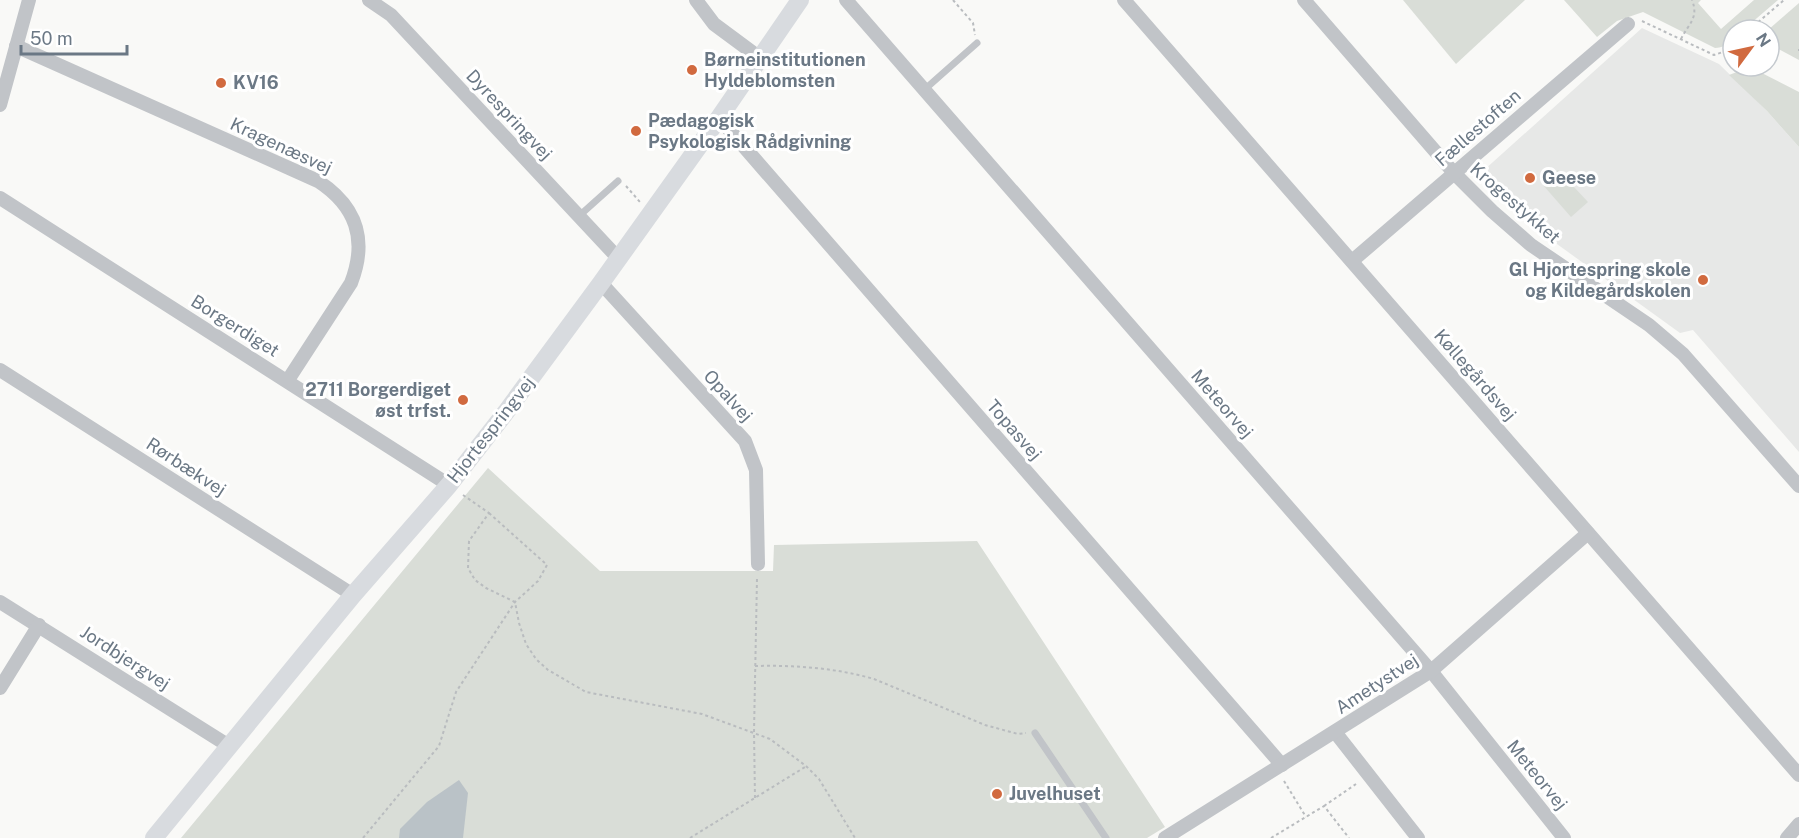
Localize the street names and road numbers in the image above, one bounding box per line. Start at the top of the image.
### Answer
street label: Dyrespringvej [462,65,557,164]
street label: Fællestoften [1431,85,1525,171]
street label: Kragenæsvej [227,113,335,178]
street label: Krogestykket [1466,158,1565,247]
street label: Borgerdiget [187,290,283,361]
street label: Køllegårdsvej [1430,325,1521,425]
street label: Opalvej [700,365,757,426]
street label: Meteorvej [1187,365,1258,442]
street label: Hjortespringvej [443,372,539,487]
street label: Topasvej [983,395,1046,464]
street label: Rørbækvej [143,433,230,500]
street label: Jordbjergvej [77,621,174,694]
street label: Ametystvej [1331,649,1422,718]
street label: Meteorvej [1503,735,1572,814]

